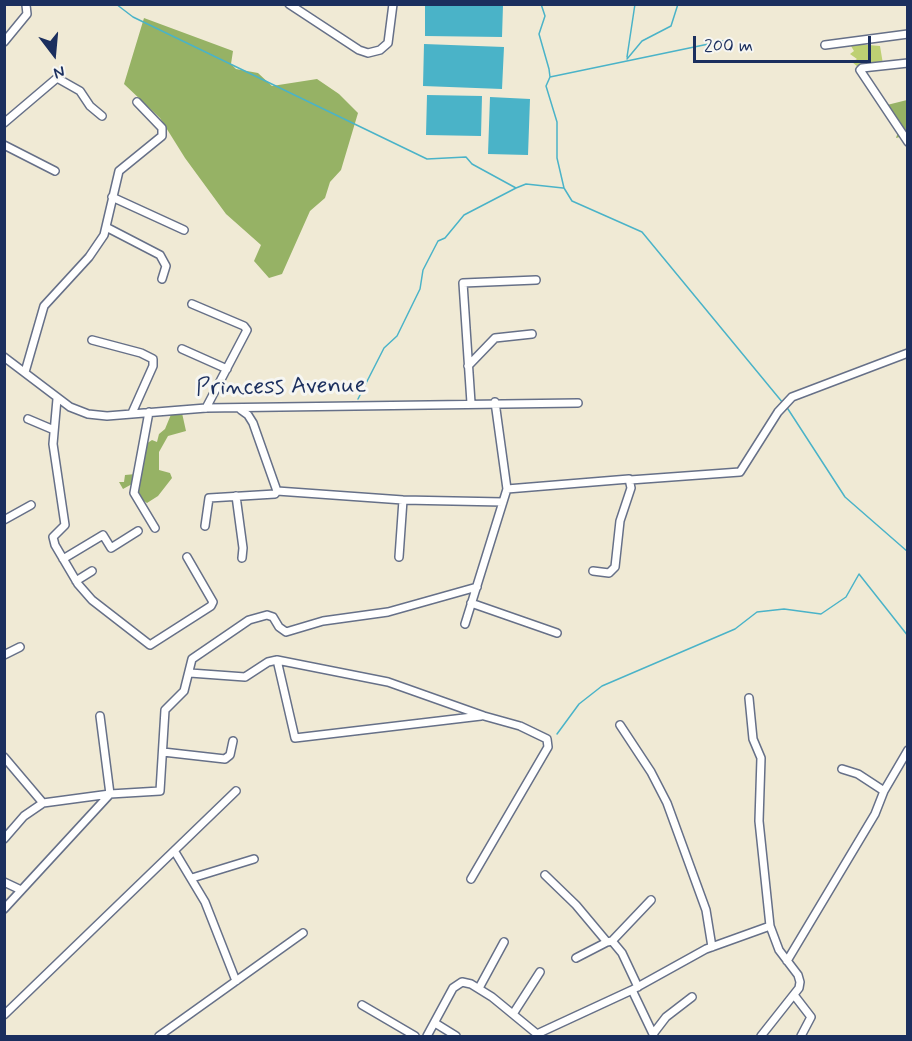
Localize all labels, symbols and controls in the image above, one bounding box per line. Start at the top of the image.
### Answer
north arrow [24,24,84,84]
scale bar [696,24,874,62]
text: 200 m [704,34,753,58]
text: N [51,60,67,83]
street label: Princess Avenue [196,372,366,404]

